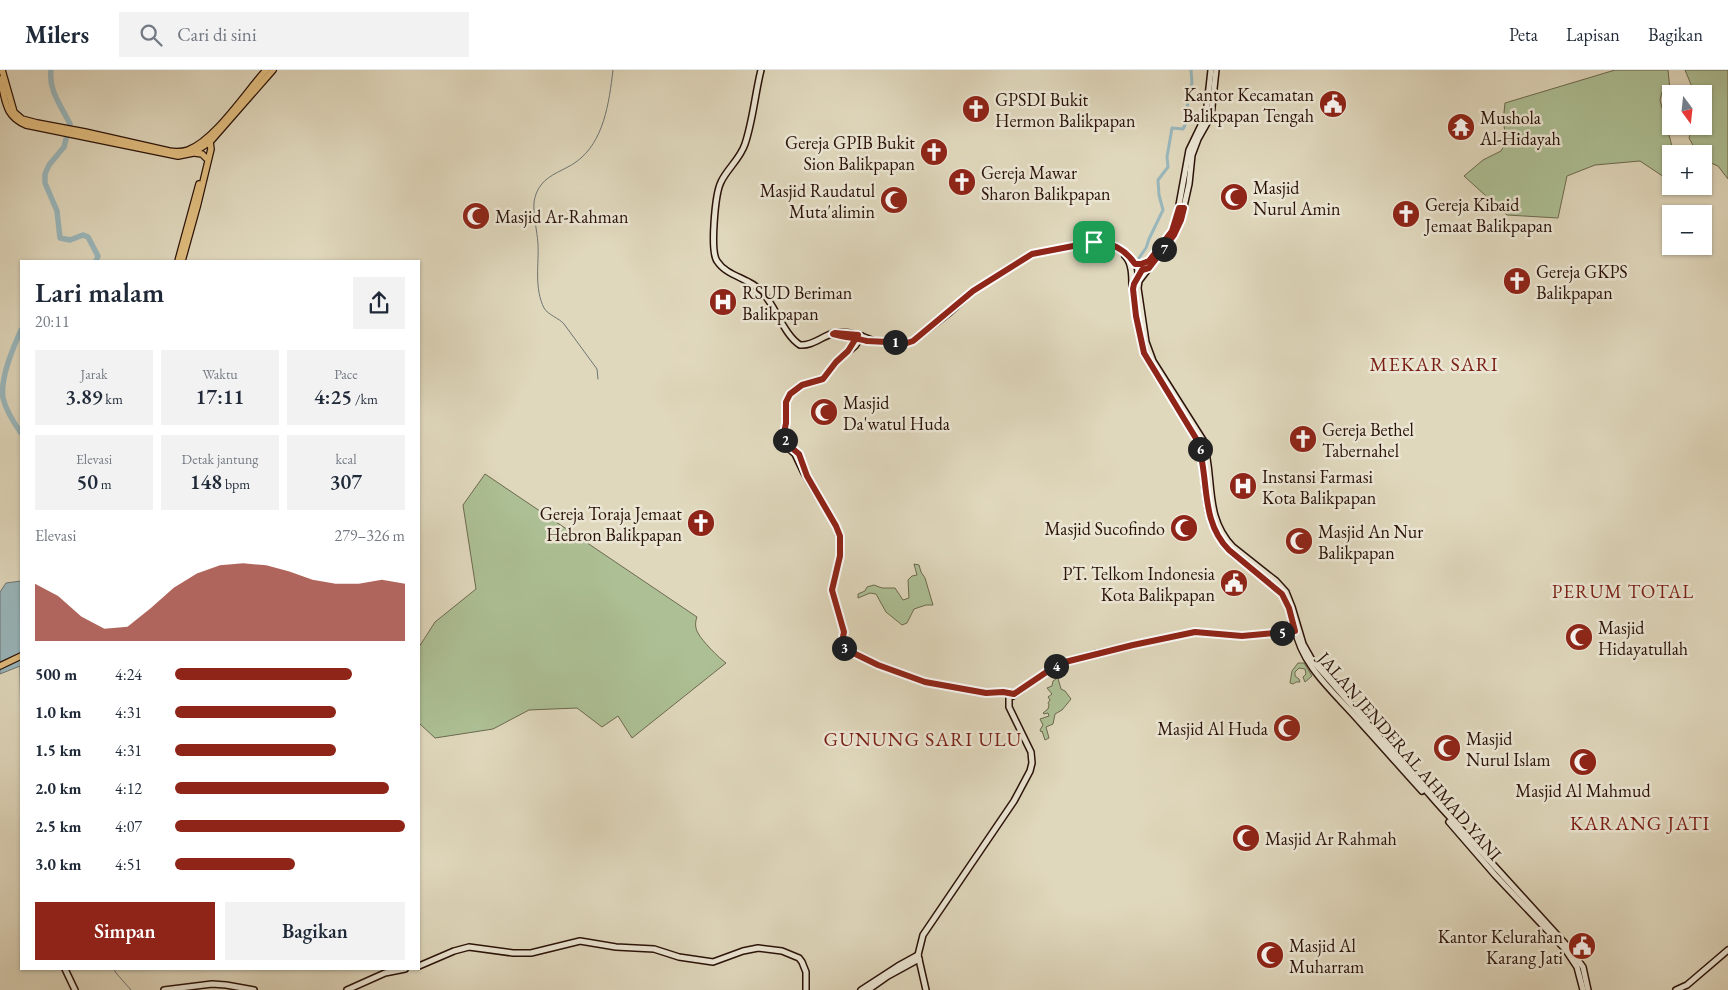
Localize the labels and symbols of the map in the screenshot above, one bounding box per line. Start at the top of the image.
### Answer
place label: Kantor Kecamatan Balikpapan Tengah [1183,83,1314,127]
north arrow [1662,85,1712,135]
place label: GPSDI Bukit Hermon Balikpapan [995,88,1136,132]
public building icon: Kantor Kecamatan Balikpapan Tengah [1318,89,1348,119]
church icon: GPSDI Bukit Hermon Balikpapan [961,94,991,124]
place label: Mushola Al-Hidayah [1479,106,1561,150]
temple icon: Mushola Al-Hidayah [1446,112,1476,142]
place label: Gereja GPIB Bukit Sion Balikpapan [785,131,915,175]
church icon: Gereja GPIB Bukit Sion Balikpapan [919,137,949,167]
place label: Gereja Mawar Sharon Balikpapan [981,161,1111,205]
church icon: Gereja Mawar Sharon Balikpapan [947,167,977,197]
place label: Masjid Nurul Amin [1253,176,1341,220]
place label: Masjid Raudatul Muta'alimin [760,179,875,223]
mosque icon: Masjid Nurul Amin [1219,182,1249,212]
mosque icon: Masjid Raudatul Muta'alimin [879,185,909,215]
place label: Gereja Kibaid Jemaat Balikpapan [1423,193,1553,237]
church icon: Gereja Kibaid Jemaat Balikpapan [1391,199,1421,229]
mosque icon: Masjid Ar-Rahman [461,201,491,231]
place label: Masjid Ar-Rahman [495,205,629,228]
pin [1073,221,1115,263]
pin: 7 [1152,236,1176,262]
place label: Gereja GKPS Balikpapan [1536,260,1628,304]
church icon: Gereja GKPS Balikpapan [1502,266,1532,296]
place label: RSUD Beriman Balikpapan [742,281,853,325]
hospital icon: RSUD Beriman Balikpapan [708,287,738,317]
pin: 1 [882,330,908,354]
district label: MEKAR SARI [1369,351,1499,377]
place label: Masjid Da'watul Huda [843,391,951,435]
mosque icon: Masjid Da'watul Huda [809,397,839,427]
place label: Gereja Bethel Tabernahel [1322,418,1414,462]
church icon: Gereja Bethel Tabernahel [1288,424,1318,454]
pin: 2 [772,428,798,452]
pin: 6 [1188,436,1212,462]
place label: Instansi Farmasi Kota Balikpapan [1262,465,1377,509]
hospital icon: Instansi Farmasi Kota Balikpapan [1228,471,1258,501]
place label: Gereja Toraja Jemaat Hebron Balikpapan [540,502,682,546]
church icon: Gereja Toraja Jemaat Hebron Balikpapan [686,508,716,538]
mosque icon: Masjid Sucofindo [1169,513,1199,543]
place label: Masjid Sucofindo [1044,517,1165,540]
place label: Masjid An Nur Balikpapan [1318,520,1423,564]
mosque icon: Masjid An Nur Balikpapan [1284,526,1314,556]
place label: PT. Telkom Indonesia Kota Balikpapan [1063,562,1216,606]
public building icon: PT. Telkom Indonesia Kota Balikpapan [1219,568,1249,598]
district label: PERUM TOTAL [1552,579,1694,604]
place label: Masjid Hidayatullah [1598,616,1688,660]
pin: 5 [1270,620,1294,646]
mosque icon: Masjid Hidayatullah [1564,622,1594,652]
pin: 3 [832,636,856,660]
street label: JALAN JENDERAL AHMAD YANI [1312,645,1507,865]
pin: 4 [1044,654,1068,678]
mosque icon: Masjid Al Huda [1272,713,1302,743]
place label: Masjid Al Huda [1157,717,1269,740]
district label: GUNUNG SARI ULU [824,726,1022,752]
place label: Masjid Nurul Islam [1466,727,1551,771]
mosque icon: Masjid Nurul Islam [1432,733,1462,763]
mosque icon: Masjid Al Mahmud [1568,747,1598,777]
place label: Masjid Al Mahmud [1515,779,1652,802]
district label: KARANG JATI [1570,810,1710,836]
mosque icon: Masjid Ar Rahmah [1231,823,1261,853]
place label: Masjid Ar Rahmah [1265,827,1397,850]
place label: Kantor Kelurahan Karang Jati [1438,925,1564,969]
public building icon: Kantor Kelurahan Karang Jati [1567,931,1597,961]
place label: Masjid Al Muharram [1289,934,1364,978]
mosque icon: Masjid Al Muharram [1255,940,1285,970]

